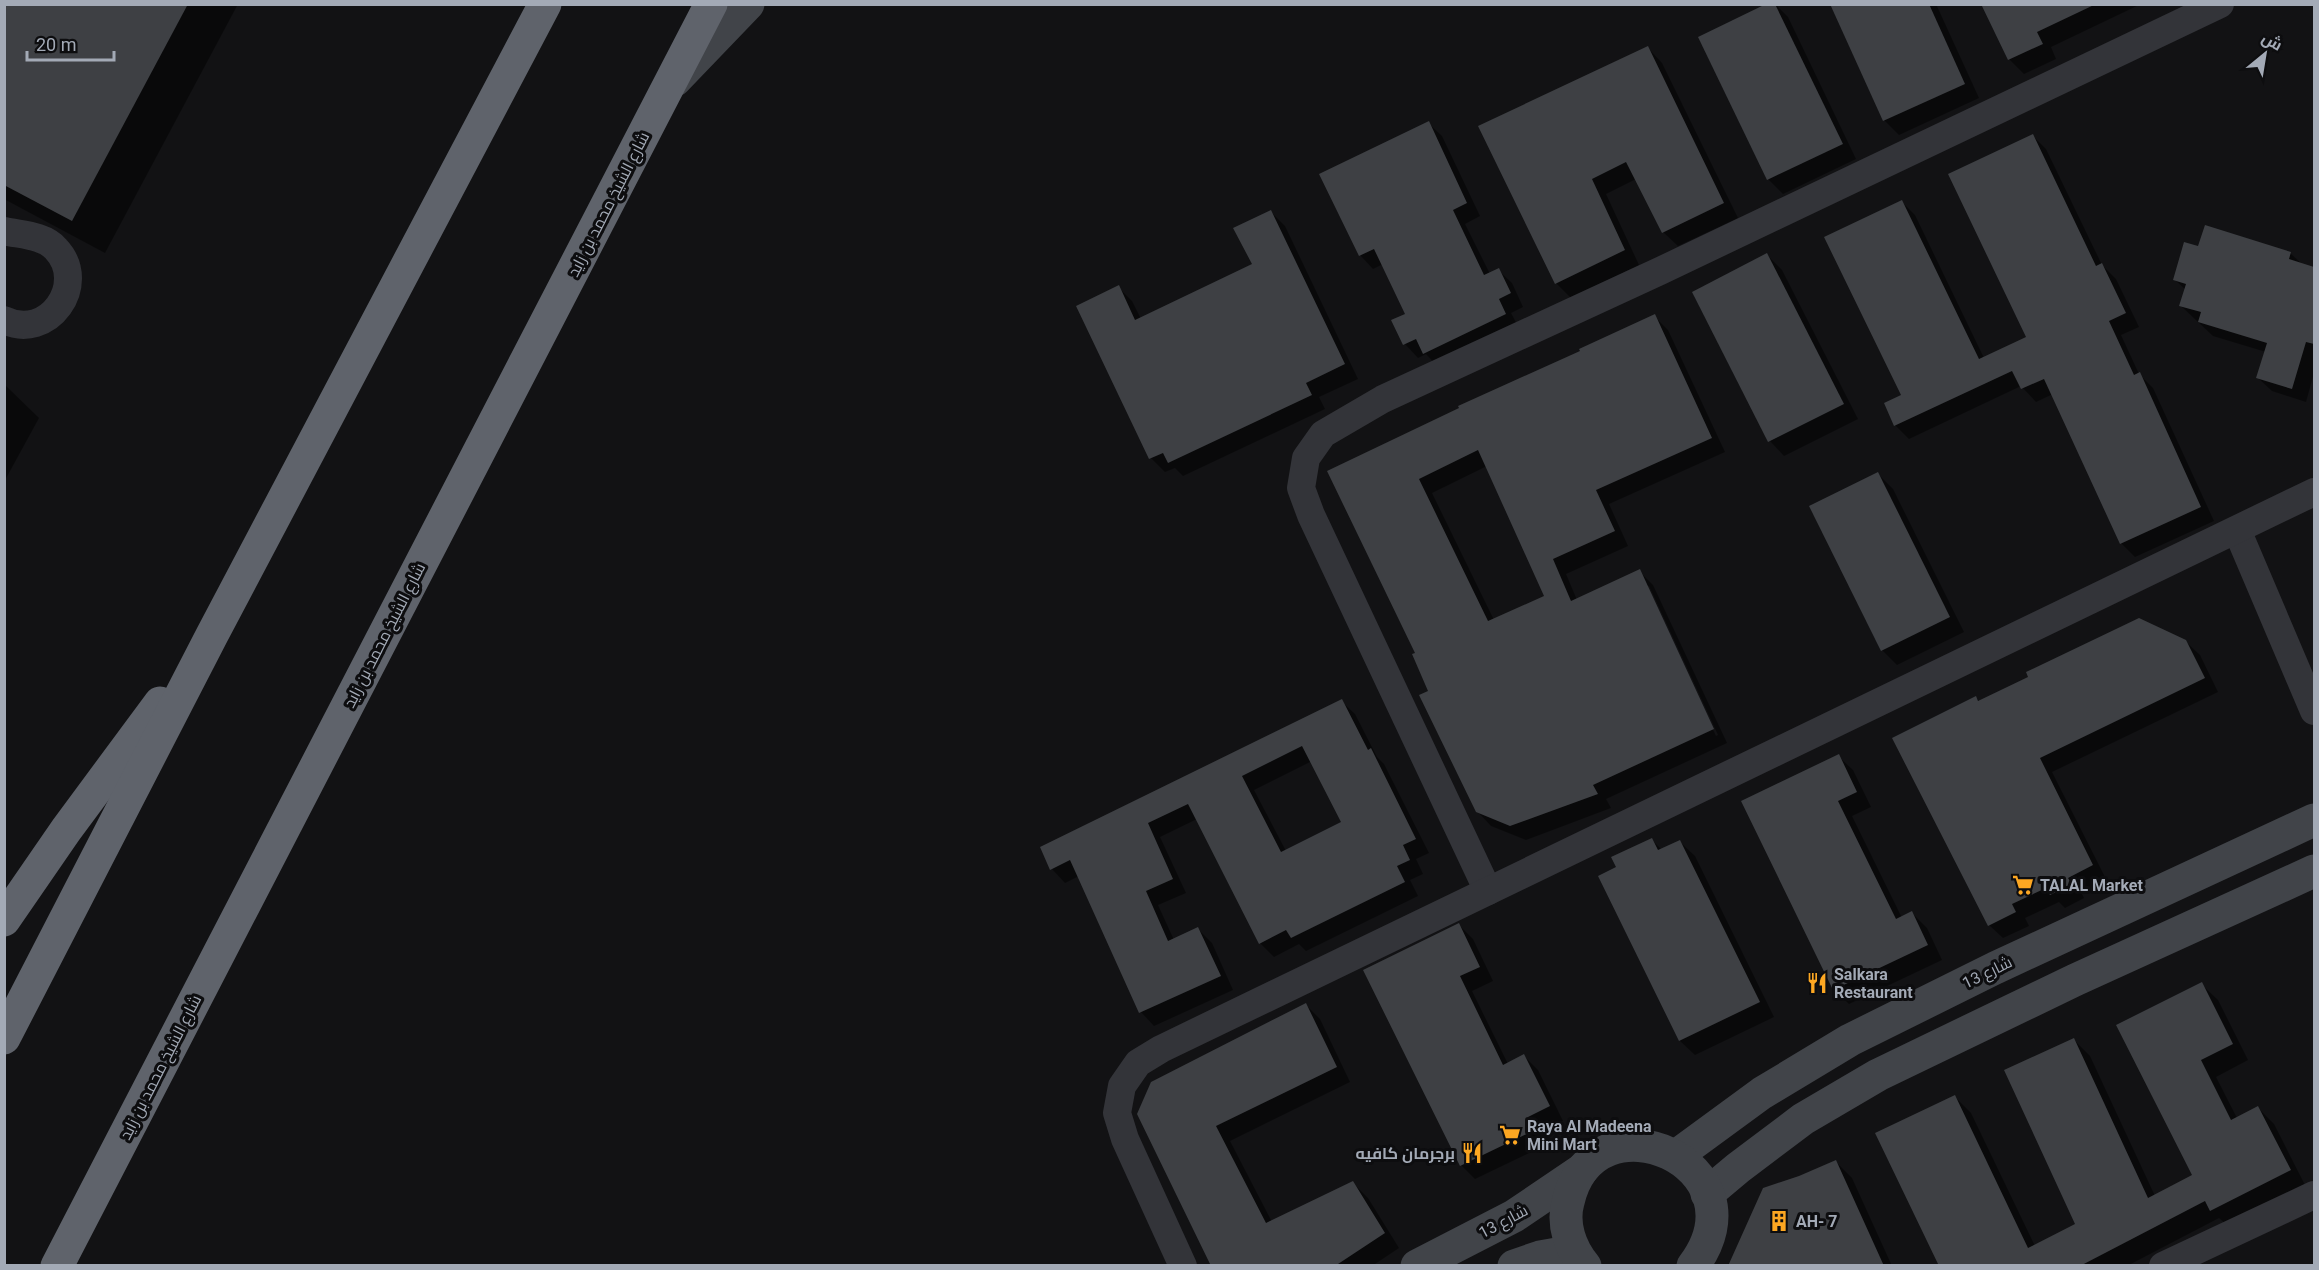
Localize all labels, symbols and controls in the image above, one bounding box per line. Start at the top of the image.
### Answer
scale bar [27,24,114,62]
north arrow [2235,24,2295,84]
text: ش [2259,28,2286,55]
text: 20 m [36,34,76,55]
street label: شارع الشيخ محمد بن زايد [564,129,655,281]
street label: شارع الشيخ محمد بن زايد [340,560,431,712]
supermarket icon: TALAL Market [2011,873,2035,897]
place label: TALAL Market [2040,876,2143,895]
street label: شارع 13 [1959,952,2016,994]
place label: Salkara Restaurant [1834,965,1913,1002]
restaurant icon: Salkara Restaurant [1805,971,1829,995]
street label: شارع الشيخ محمد بن زايد [116,992,207,1144]
place label: Raya Al Madeena Mini Mart [1527,1117,1652,1154]
supermarket icon: Raya Al Madeena Mini Mart [1498,1123,1522,1147]
restaurant icon: برجرمان كافيه [1460,1141,1484,1165]
place label: برجرمان كافيه [1355,1144,1455,1163]
street label: شارع 13 [1475,1201,1532,1244]
building icon: AH- 7 [1767,1209,1791,1233]
place label: AH- 7 [1796,1212,1838,1231]

